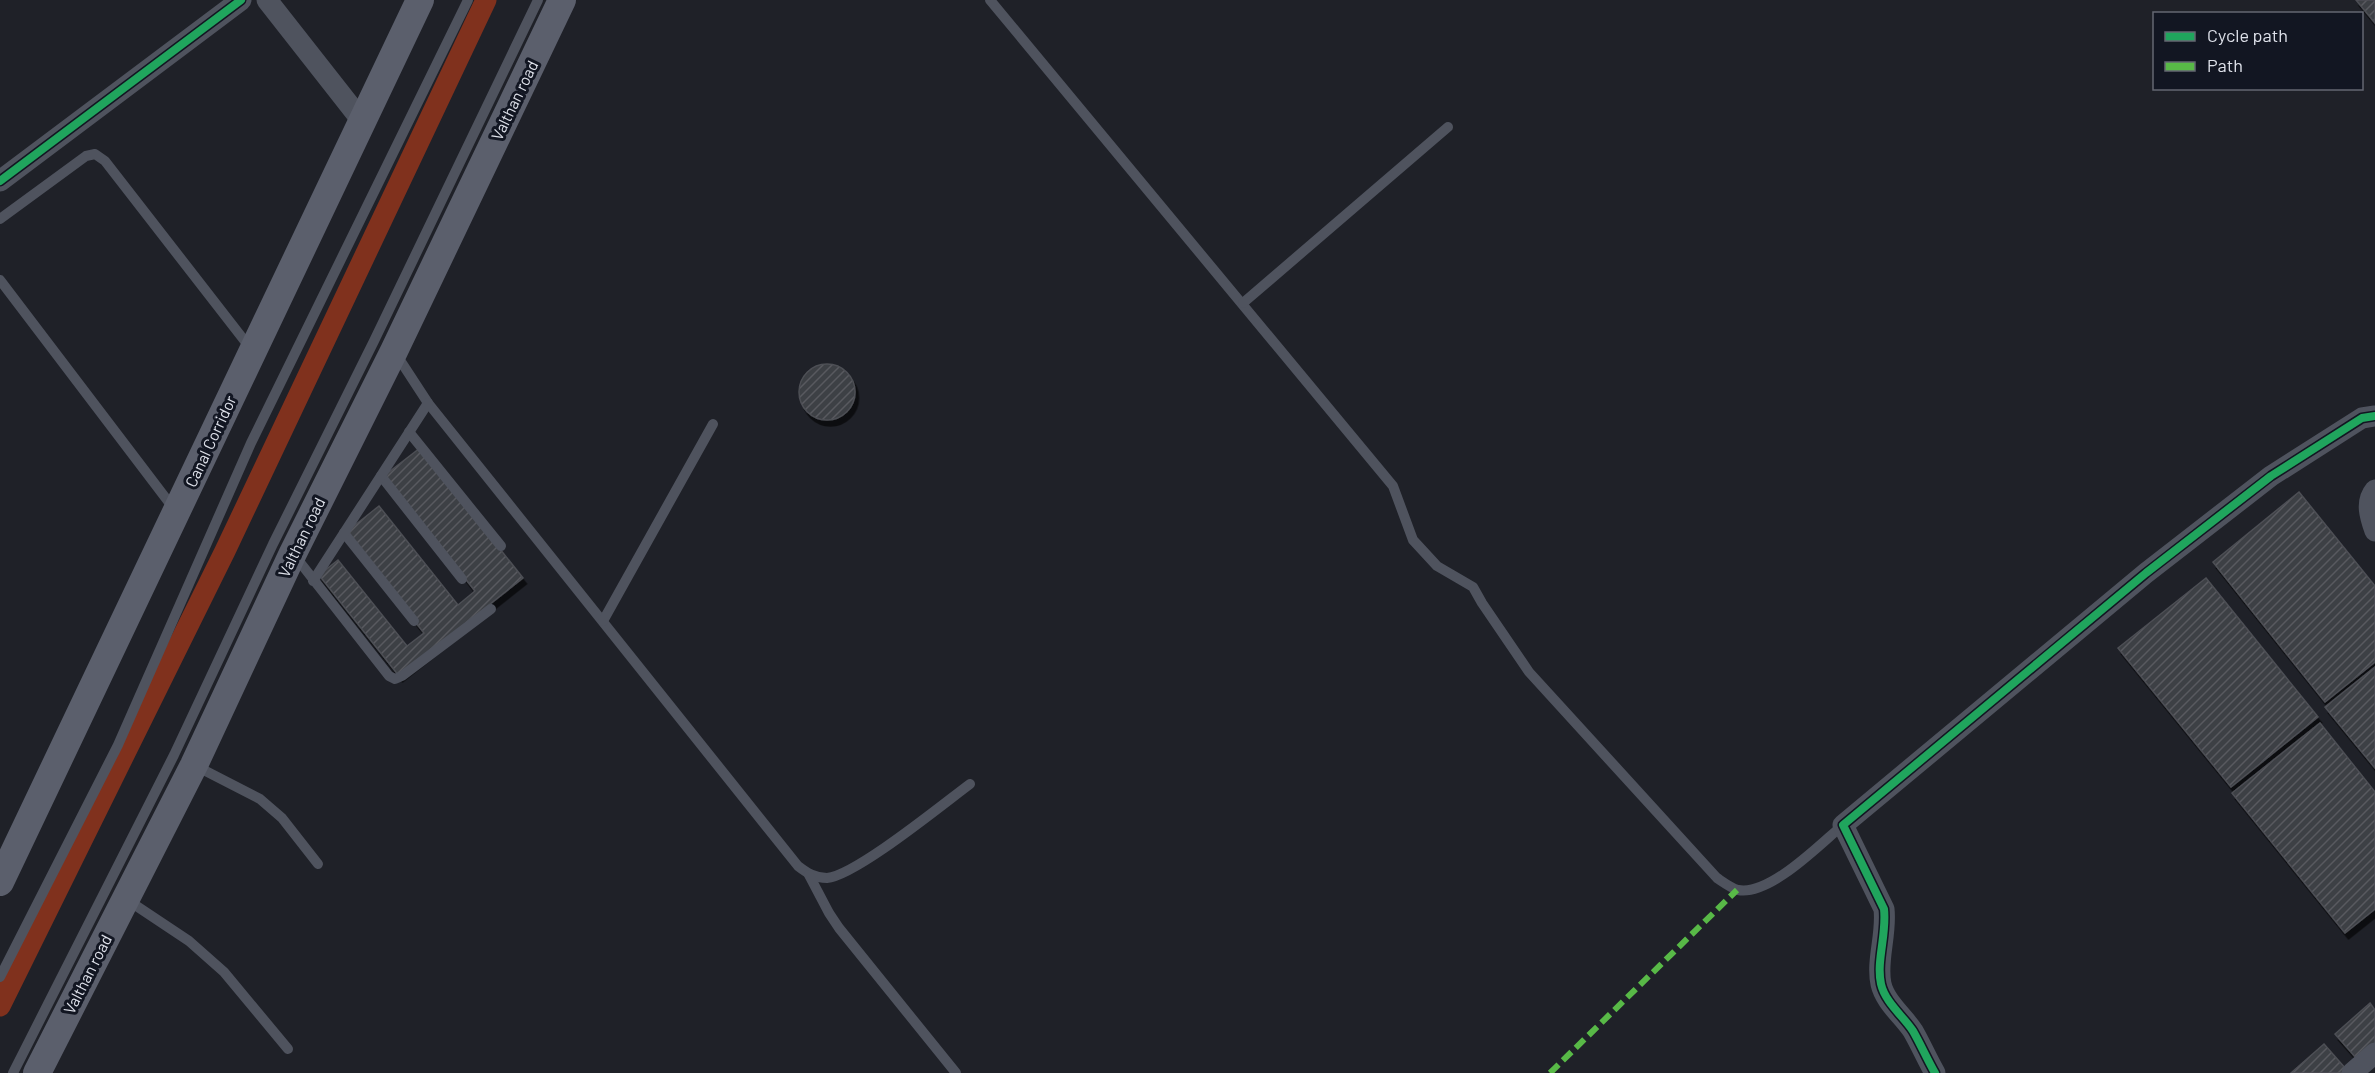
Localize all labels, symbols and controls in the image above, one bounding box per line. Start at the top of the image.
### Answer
legend [2153,12,2363,90]
text: Cycle path [2207,24,2288,46]
text: Path [2207,54,2243,76]
street label: Valthan road [487,57,541,143]
street label: Canal Corridor [180,392,240,490]
street label: Valthan road [274,494,328,580]
street label: Valthan road [59,931,115,1017]

